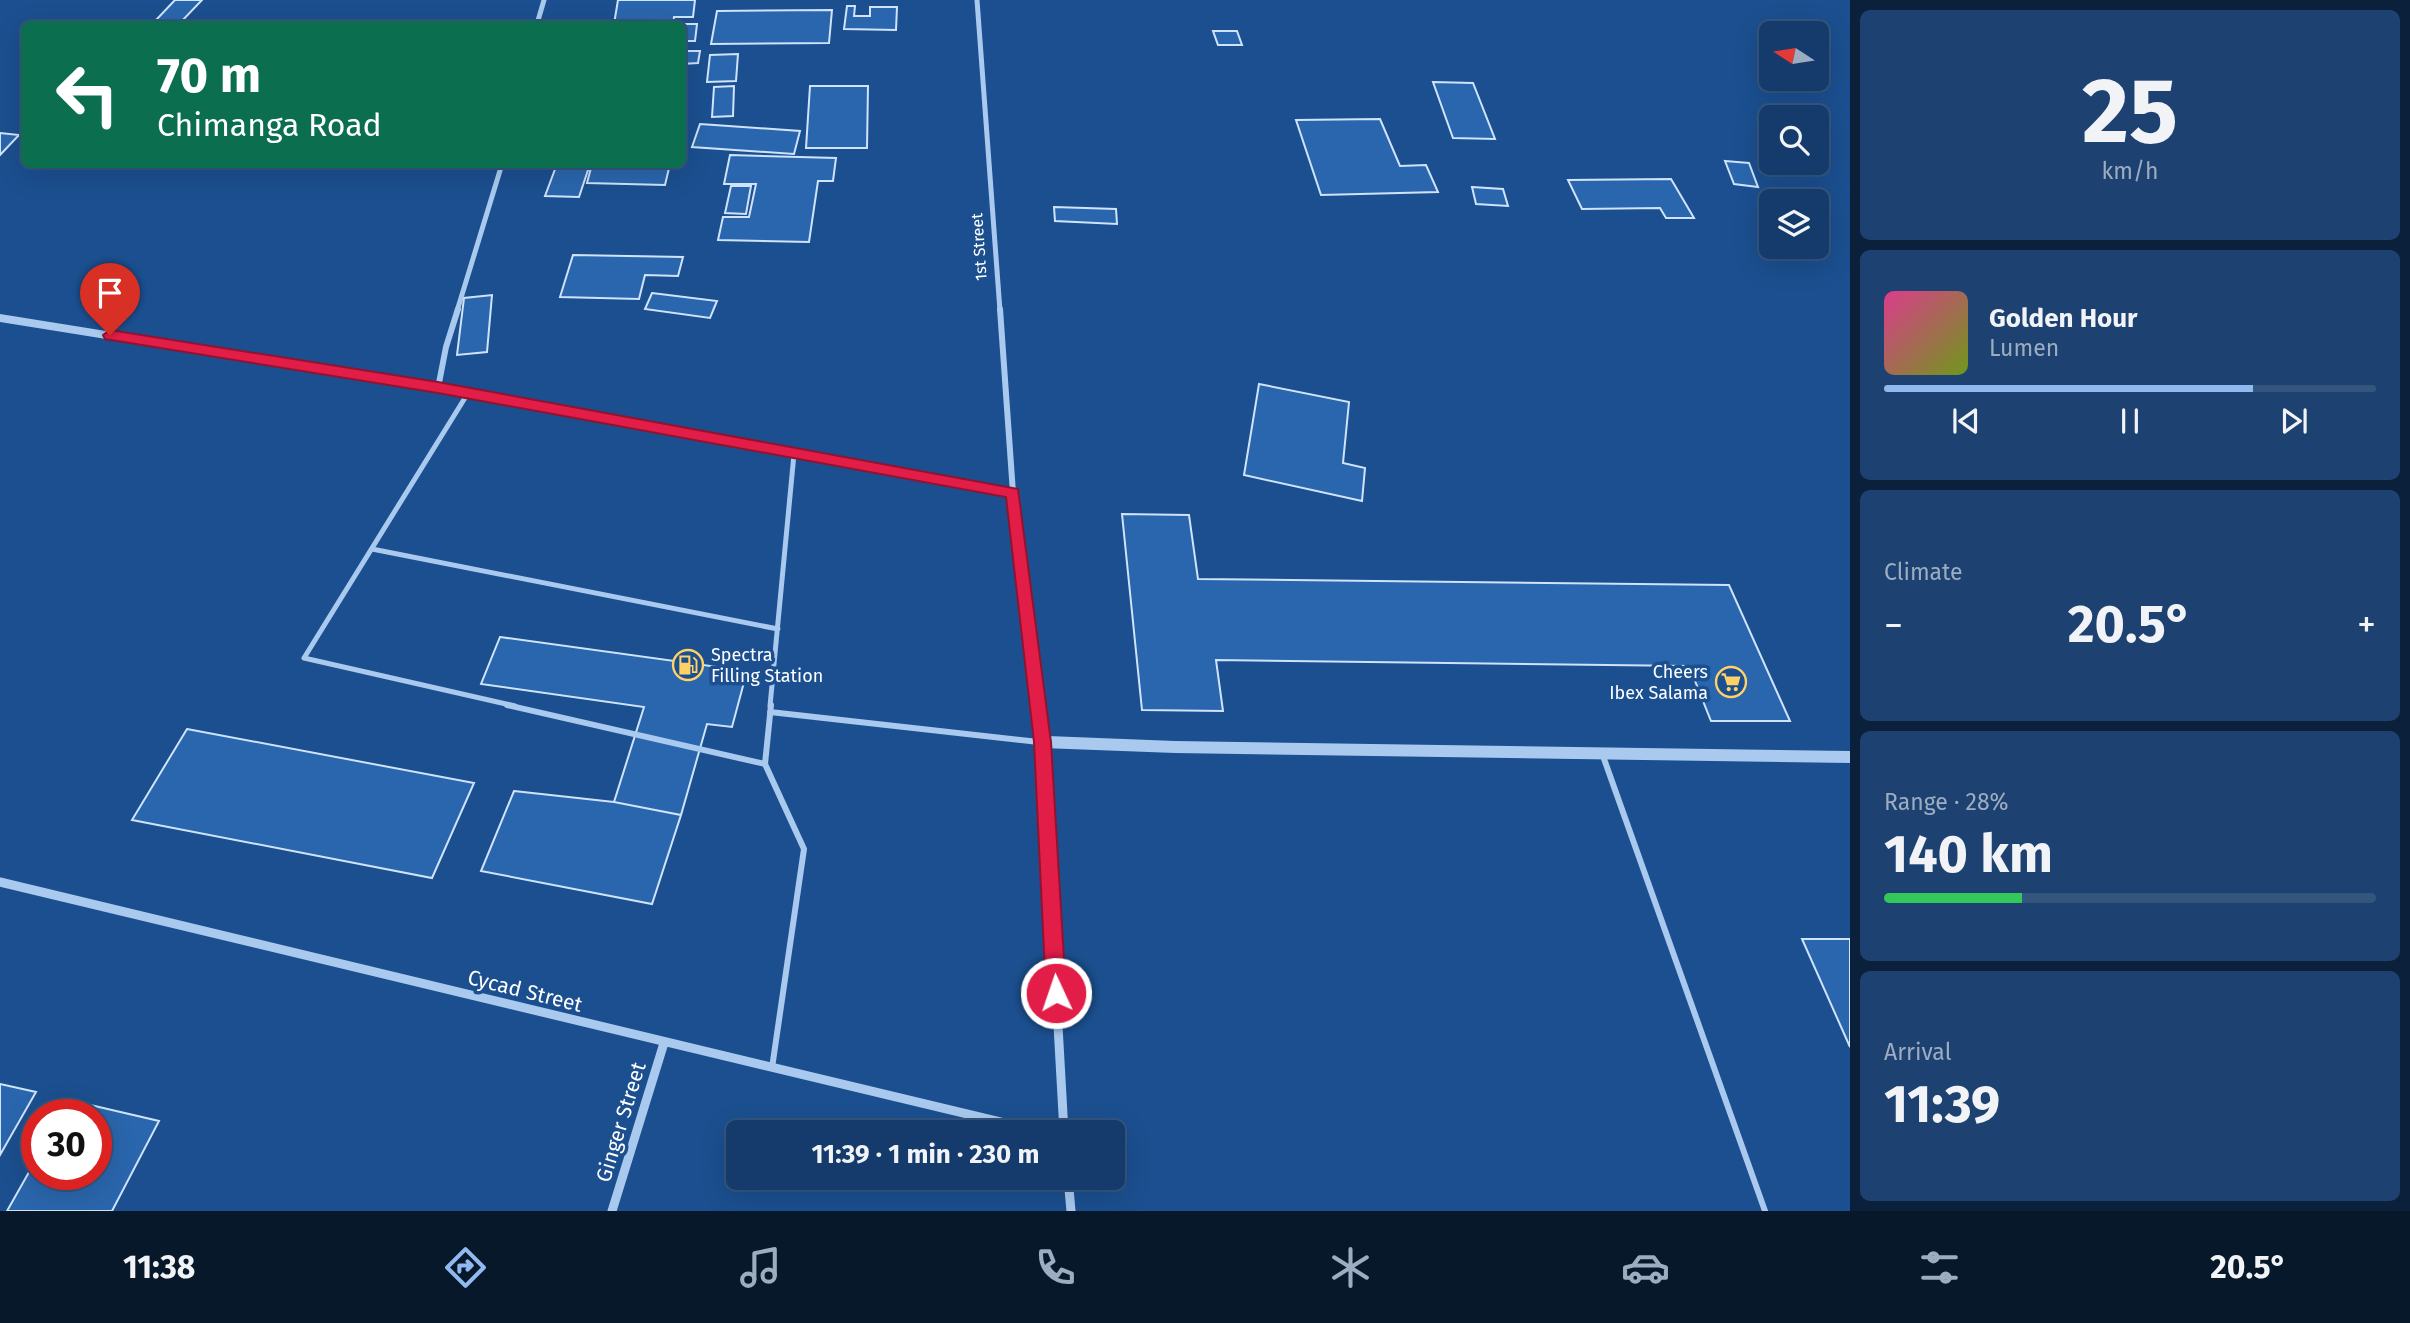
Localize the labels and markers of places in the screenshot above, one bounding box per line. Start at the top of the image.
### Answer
pin [80,263,140,335]
place label: Spectra Filling Station [711,644,823,687]
fuel station icon: Spectra Filling Station [671,648,705,682]
place label: Cheers Ibex Salama [1609,661,1708,704]
supermarket icon: Cheers Ibex Salama [1714,665,1748,699]

